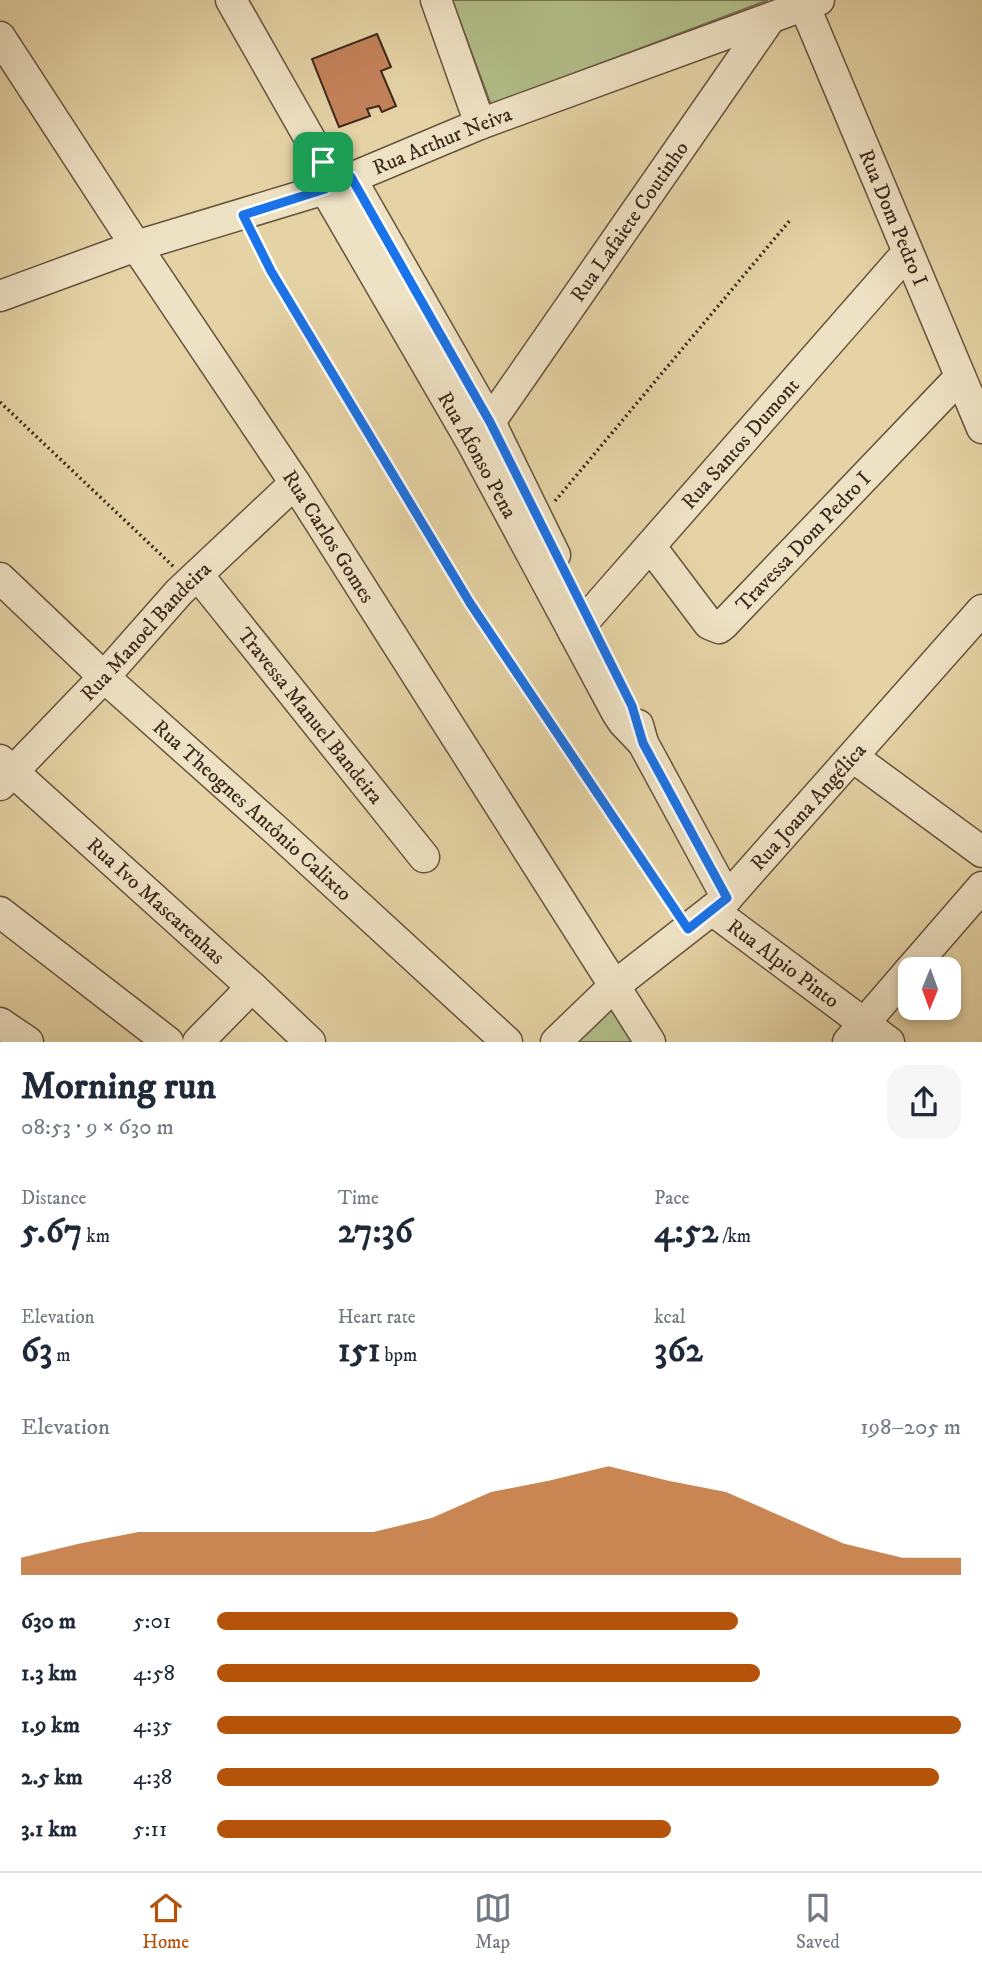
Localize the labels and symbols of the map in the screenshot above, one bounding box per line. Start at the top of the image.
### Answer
street label: Rua Arthur Neiva [369,101,516,182]
pin [293,132,353,192]
street label: Rua Lafaiete Coutinho [565,136,695,307]
street label: Rua Dom Pedro I [852,146,933,290]
street label: Rua Santos Dumont [676,373,806,515]
street label: Rua Afonso Pena [431,387,522,523]
street label: Rua Carlos Gomes [276,466,380,608]
street label: Travessa Dom Pedro I [731,466,877,618]
street label: Rua Manoel Bandeira [76,556,217,707]
street label: Travessa Manuel Bandeira [231,623,388,810]
street label: Rua Theognes Antônio Calixto [147,715,357,907]
street label: Rua Joana Angélica [745,738,872,876]
street label: Rua Ivo Mascarenhas [81,832,230,970]
street label: Rua Alpio Pinto [722,914,844,1014]
north arrow [898,957,961,1020]

